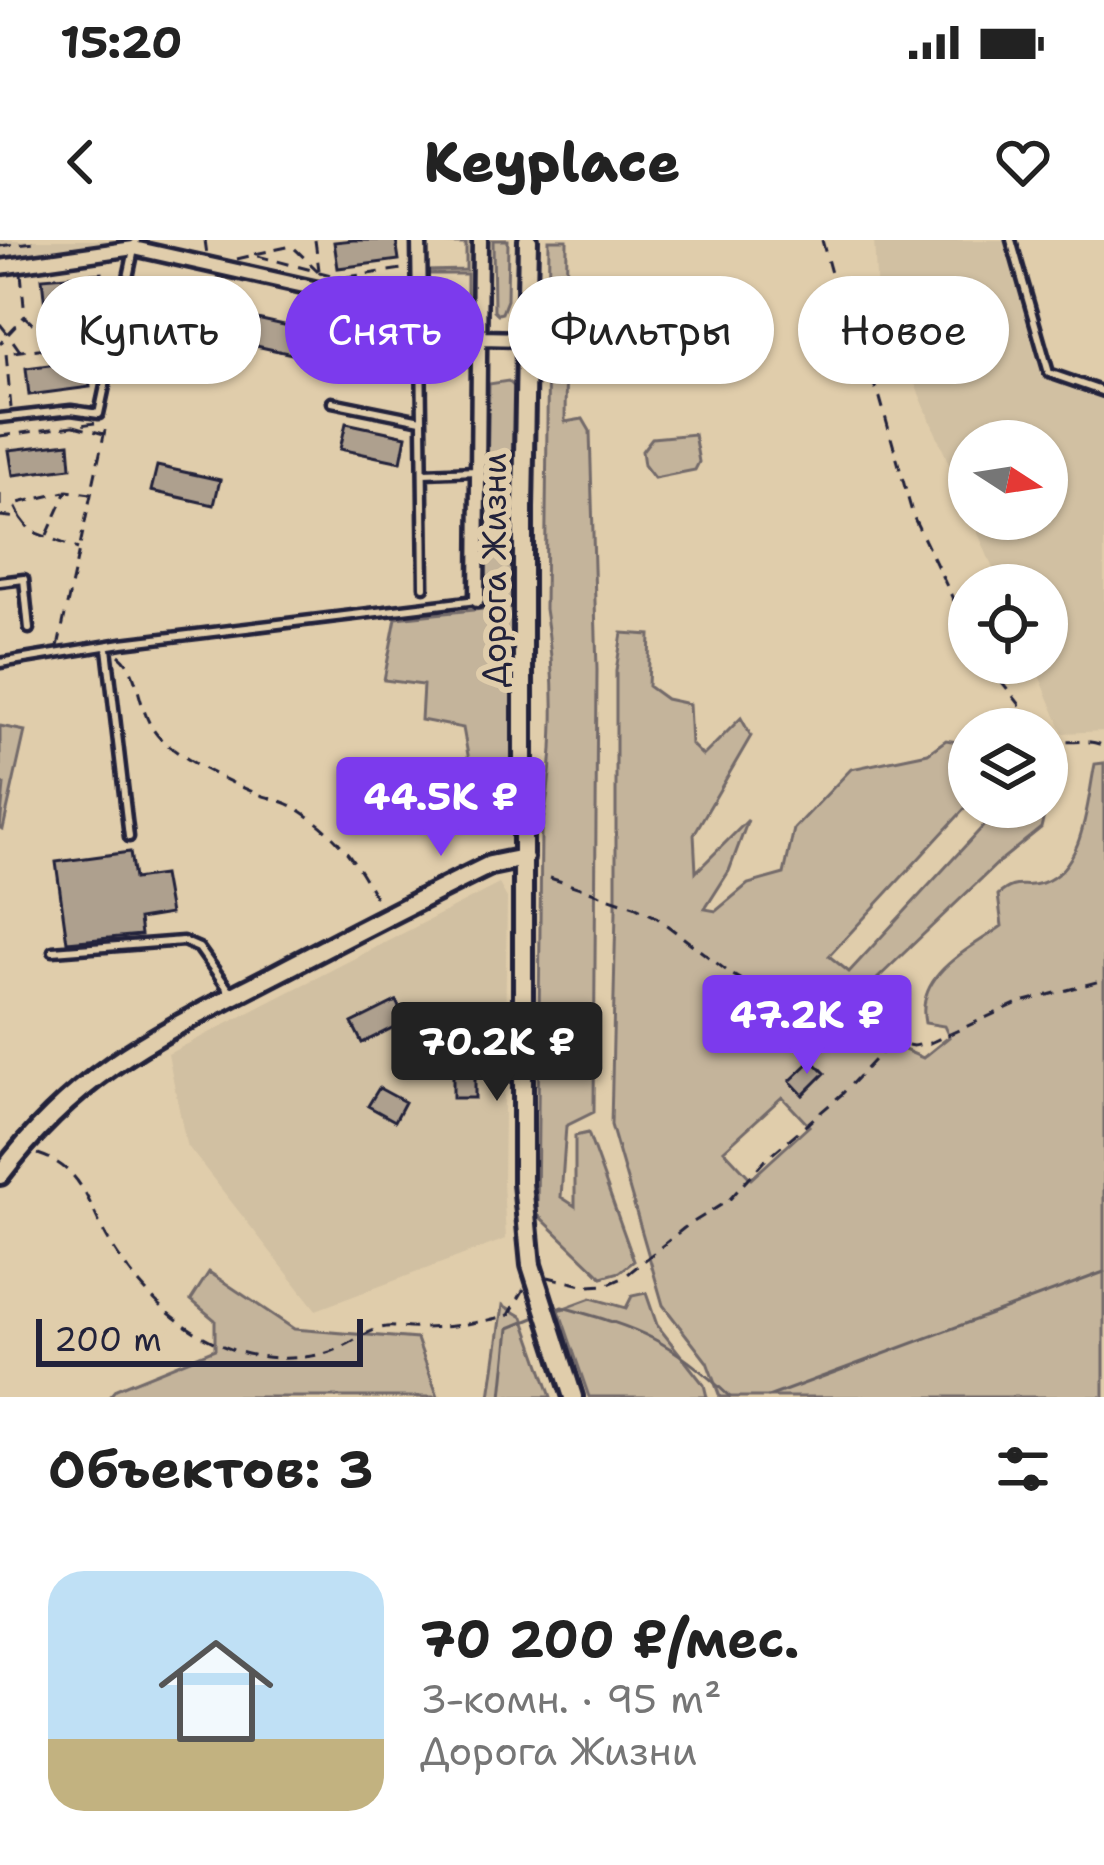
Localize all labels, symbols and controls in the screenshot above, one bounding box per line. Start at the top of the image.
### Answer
text: 15:20 [60,12,183,72]
text: Keyplace [424,126,680,198]
icon: back [48,129,114,195]
icon: heart [990,129,1056,195]
chip: Купить [36,276,261,384]
chip: Снять [285,276,484,384]
chip: Фильтры [508,276,774,384]
chip: Новое [798,276,1009,384]
north arrow [948,420,1068,540]
map controls [948,420,1068,828]
street label: Дорога Жизни [472,453,517,687]
button: locate [948,564,1068,684]
button: layers [948,708,1068,828]
pin: 44.5K ₽ [330,757,552,859]
text: 44.5K ₽ [363,770,519,822]
pin: 47.2K ₽ [696,975,918,1077]
text: 47.2K ₽ [729,988,885,1040]
pin: 70.2K ₽ [386,1002,608,1104]
text: 70.2K ₽ [418,1015,576,1067]
scale bar [36,1313,363,1366]
text: 200 m [54,1317,162,1362]
text: Объектов: 3 [48,1435,374,1503]
icon: filters [990,1436,1056,1502]
text: 70 200 ₽/мес. [420,1605,800,1673]
icon: home [144,1619,288,1763]
text: 3-комн. · 95 m² [420,1673,722,1725]
text: Дорога Жизни [420,1725,697,1777]

